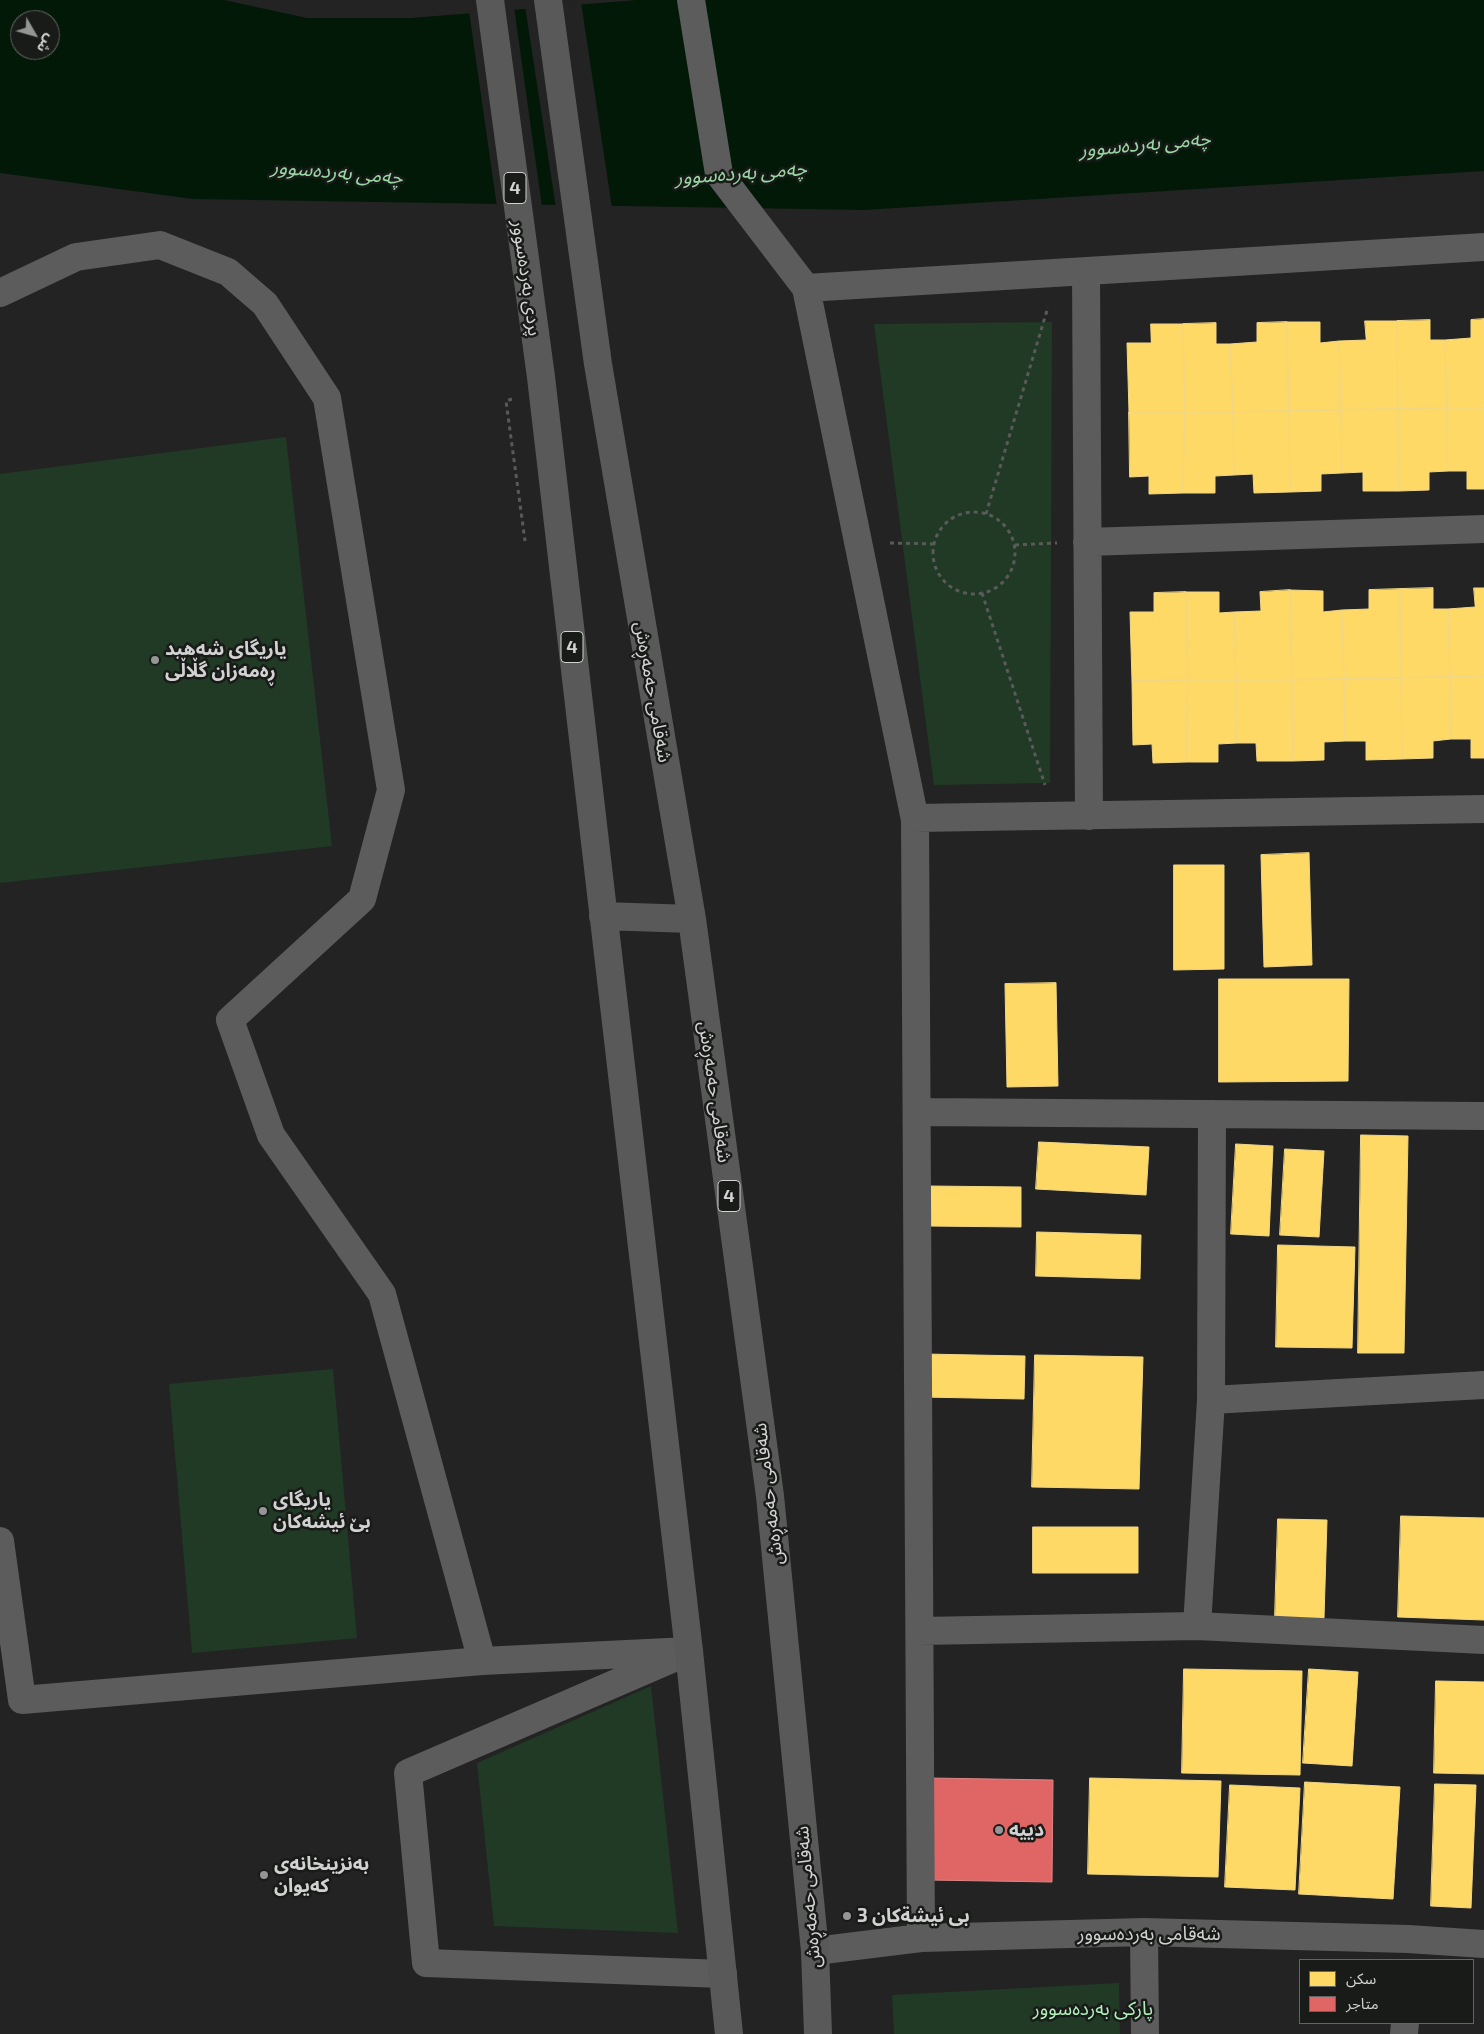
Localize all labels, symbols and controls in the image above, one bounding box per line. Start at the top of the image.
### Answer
north arrow [10,10,60,60]
text: ش [34,31,59,57]
water label: چەمی بەردەسوور [1078,126,1212,162]
water label: چەمی بەردەسوور [270,154,404,190]
water label: چەمی بەردەسوور [674,156,808,190]
road number: 4 [504,172,526,204]
street label: پردی بەردەسوور [508,218,546,338]
street label: شەقامی حەمەڕەش [629,620,677,764]
road number: 4 [561,632,583,662]
place label: یاریگای شەهید ڕەمەزان گڵاڵی [165,638,287,682]
marker: یاریگای شەهید ڕەمەزان گڵاڵی [149,654,161,666]
street label: شەقامی حەمەڕەش [694,1020,736,1164]
road number: 4 [718,1180,740,1212]
street label: شەقامی حەمەڕەش [748,1422,788,1566]
place label: یاریگای بێ ئیشەکان [273,1489,371,1533]
marker: یاریگای بێ ئیشەکان [257,1505,269,1517]
place label: دییە [1009,1819,1044,1841]
marker: دییە [993,1824,1005,1836]
street label: شەقامی حەمەڕەش [790,1825,826,1969]
place label: بەنزینخانەی کەیوان [274,1853,369,1897]
marker: بەنزینخانەی کەیوان [258,1869,270,1881]
place label: بى ئيشةكان 3 [857,1905,970,1927]
marker: بى ئيشةكان 3 [841,1910,853,1922]
street label: شەقامی بەردەسوور [1077,1923,1221,1945]
legend [1299,1959,1474,2024]
text: سكن [1346,1969,1376,1987]
text: متاجر [1346,1994,1379,2012]
park label: پارکی بەردەسوور [1033,1998,1153,2020]

